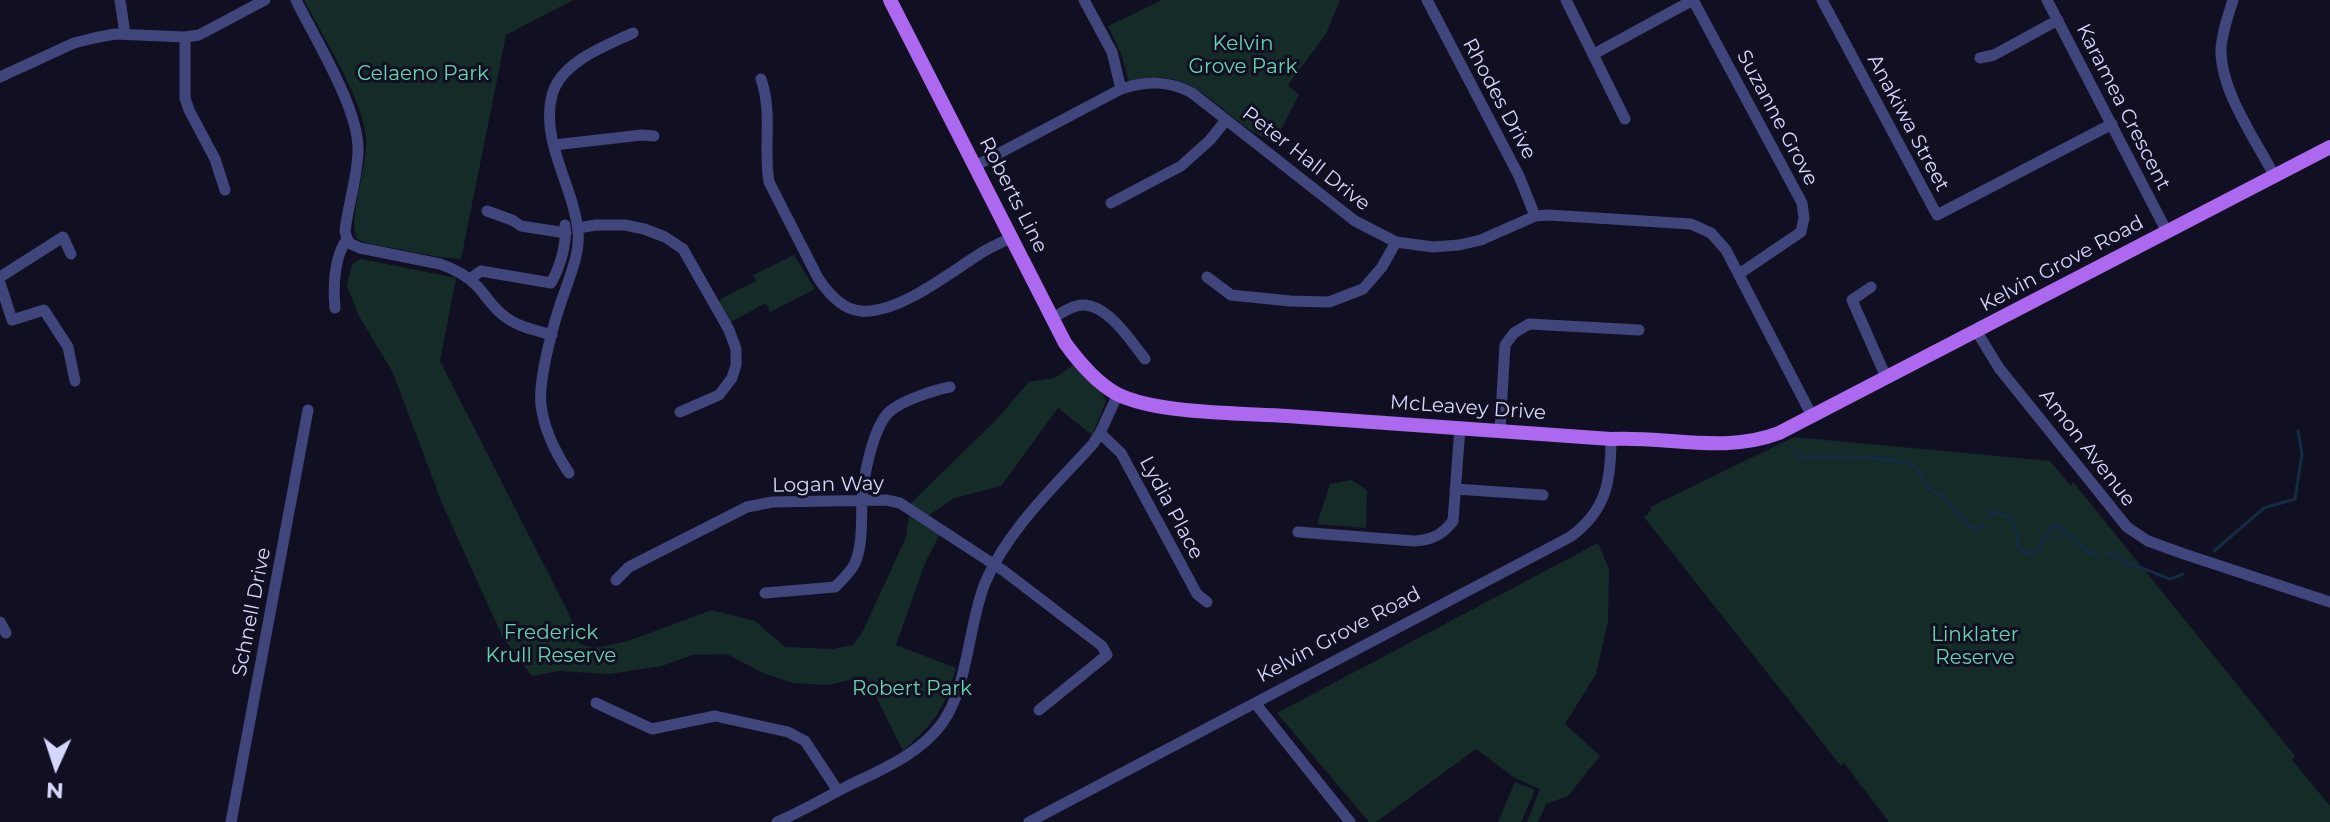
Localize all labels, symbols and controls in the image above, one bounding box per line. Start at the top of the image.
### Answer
street label: Karamea Crescent [2071,20,2175,194]
park label: Kelvin Grove Park [1188,32,1298,79]
street label: Rhodes Drive [1457,34,1541,164]
street label: Suzanne Grove [1731,46,1823,190]
street label: Anakiwa Street [1862,50,1954,196]
park label: Celaeno Park [357,62,489,86]
street label: Peter Hall Drive [1237,102,1375,216]
street label: Roberts Line [974,133,1052,257]
street label: Kelvin Grove Road [1976,211,2148,317]
street label: Amon Avenue [2034,385,2140,511]
street label: McLeavey Drive [1389,391,1547,425]
street label: Lydia Place [1134,452,1208,564]
street label: Logan Way [772,472,884,498]
street label: Schnell Drive [228,545,276,679]
street label: Kelvin Grove Road [1253,582,1425,688]
park label: Frederick Krull Reserve [486,621,616,668]
park label: Linklater Reserve [1931,623,2019,670]
park label: Robert Park [852,677,972,701]
north arrow [16,726,96,806]
text: N [45,777,64,804]

